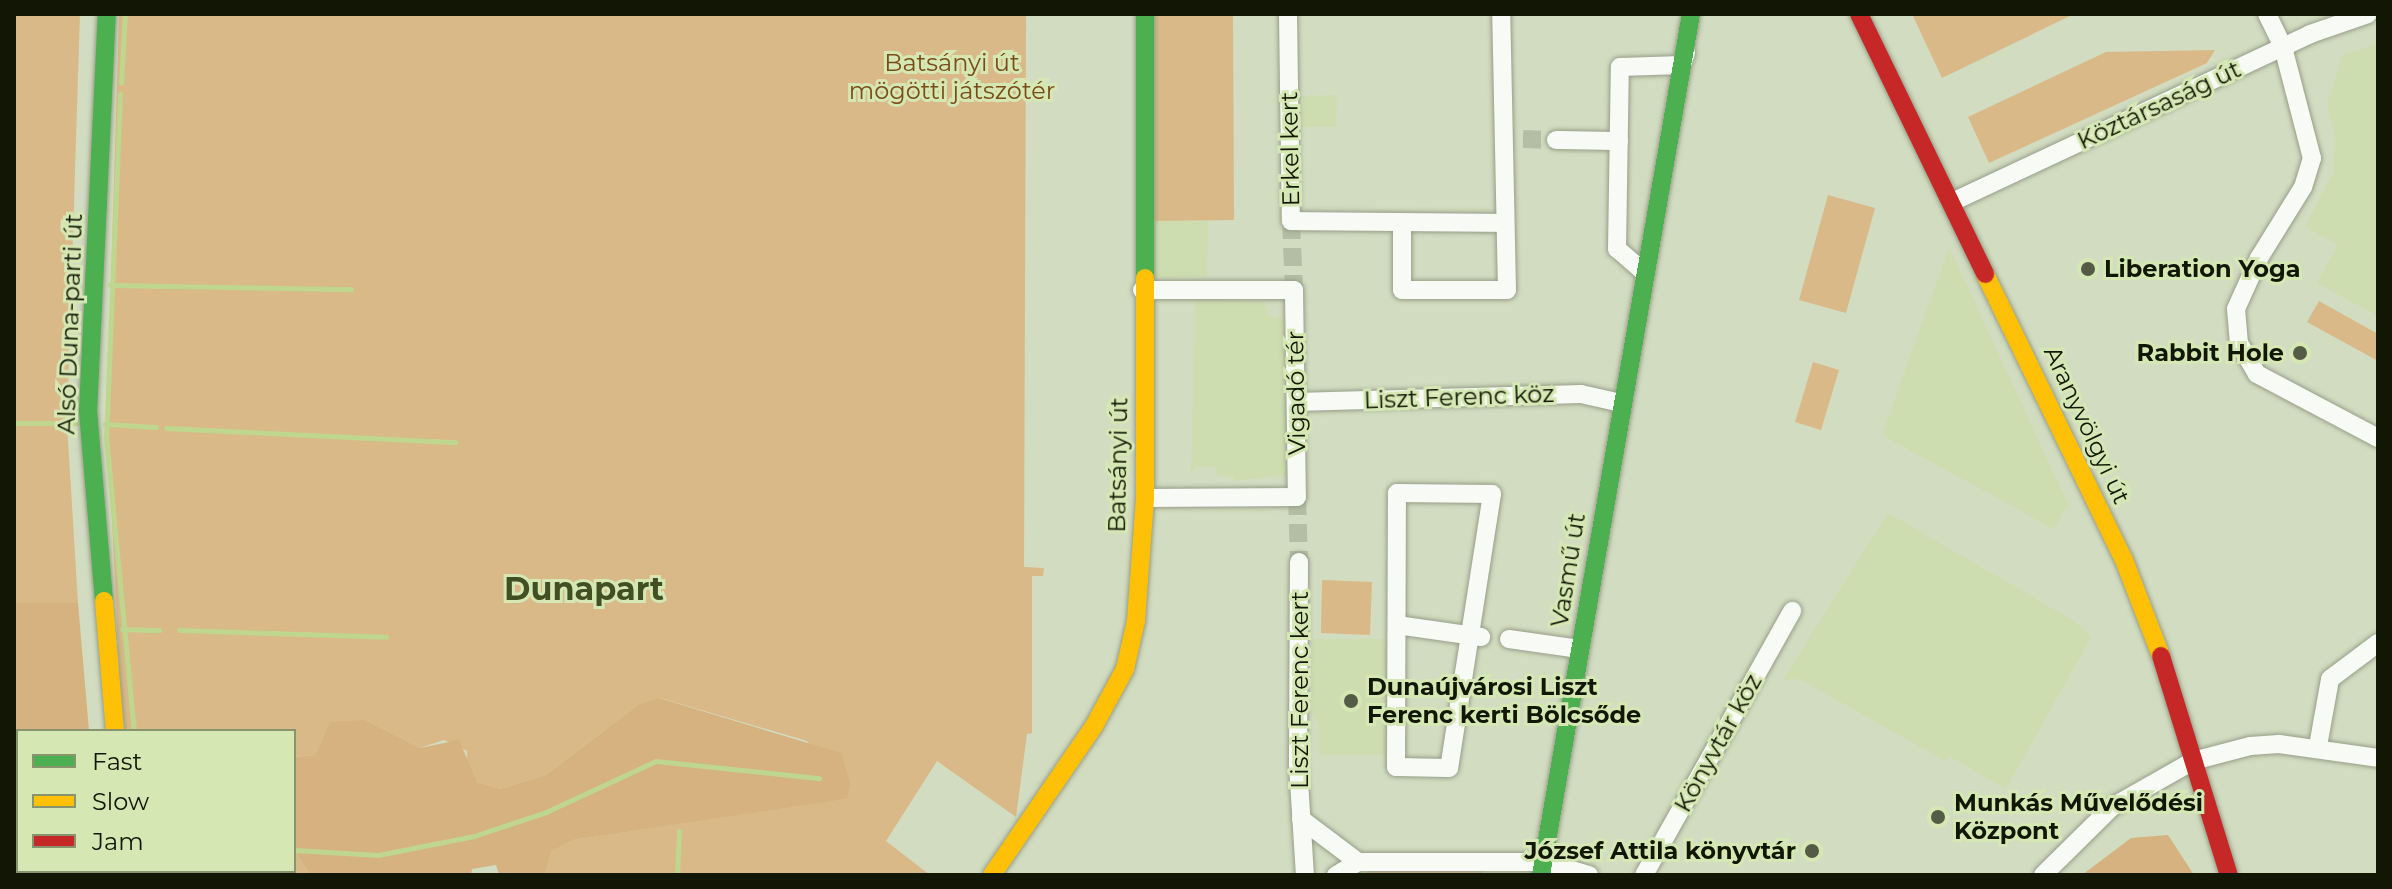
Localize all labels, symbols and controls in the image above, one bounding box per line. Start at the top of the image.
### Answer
park label: Batsányi út mögötti játszótér [849,49,1055,105]
street label: Köztársaság út [2073,55,2245,155]
street label: Erkel kert [1275,91,1305,207]
street label: Alsó Duna-parti út [52,213,88,435]
place label: Liberation Yoga [2104,255,2301,283]
marker: Liberation Yoga [2079,260,2097,278]
street label: Vigadó tér [1281,331,1311,455]
place label: Rabbit Hole [2137,339,2284,367]
street label: Aranyvölgyi út [2038,342,2136,508]
marker: Rabbit Hole [2291,344,2309,362]
street label: Liszt Ferenc köz [1363,379,1555,415]
street label: Batsányi út [1102,397,1134,533]
street label: Vasmű út [1545,511,1591,629]
district label: Dunapart [504,570,664,608]
street label: Liszt Ferenc kert [1286,591,1314,789]
street label: Könyvtár köz [1668,669,1768,817]
place label: Dunaújvárosi Liszt Ferenc kerti Bölcsőde [1367,673,1641,729]
marker: Dunaújvárosi Liszt Ferenc kerti Bölcsőde [1342,692,1360,710]
legend [16,729,296,873]
text: Fast [92,747,142,776]
text: Slow [92,787,149,816]
place label: Munkás Művelődési Központ [1954,789,2203,845]
marker: Munkás Művelődési Központ [1929,808,1947,826]
text: Jam [92,827,144,856]
place label: József Attila könyvtár [1525,837,1796,865]
marker: József Attila könyvtár [1803,842,1821,860]

